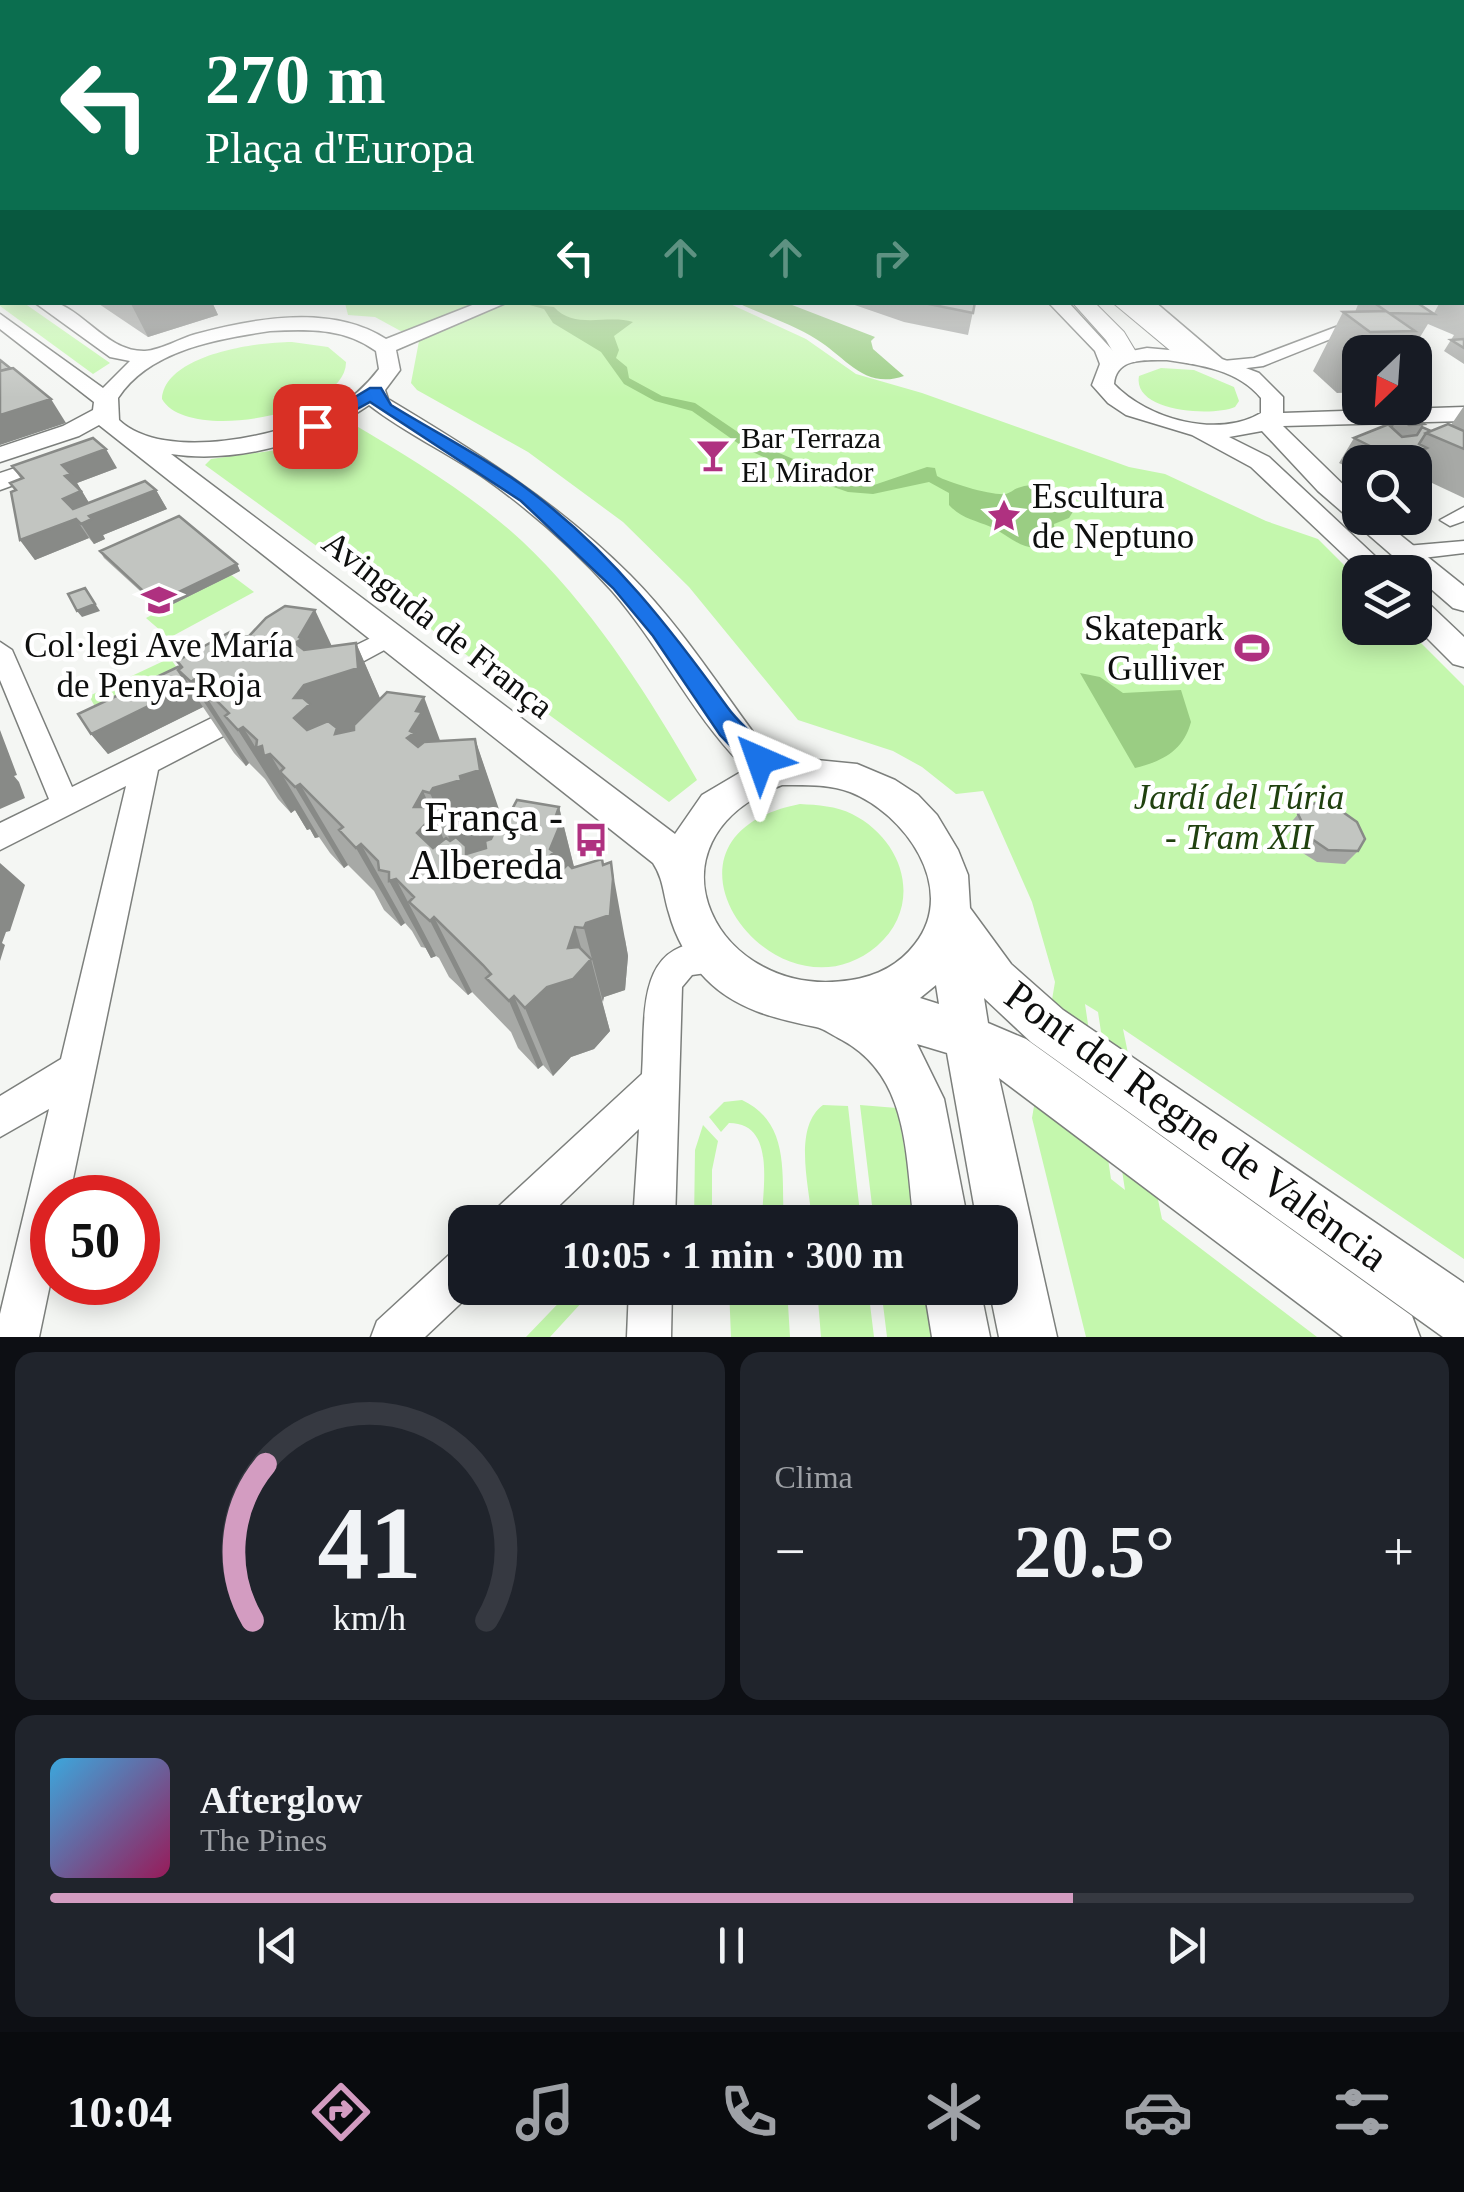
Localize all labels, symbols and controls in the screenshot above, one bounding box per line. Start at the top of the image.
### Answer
icon: left [40,40,170,170]
text: 270 m [205,41,386,118]
text: Plaça d'Europa [205,123,474,173]
icon: left [548,230,603,285]
icon: ahead [653,230,708,285]
icon: ahead [758,230,813,285]
icon: right [863,230,918,285]
north arrow [1342,335,1432,425]
map controls [1342,335,1432,645]
pin [273,384,358,469]
icon: arrive [288,399,343,454]
place label: Bar Terraza El Mirador [741,421,881,488]
bar icon: Bar Terraza El Mirador [694,436,732,474]
button: search [1342,445,1432,535]
place label: Escultura de Neptuno [1032,477,1194,556]
place icon: Escultura de Neptuno [985,497,1023,535]
street label: Avinguda de França [315,522,561,727]
button: layers [1342,555,1432,645]
school or university icon: Col·legi Ave María de Penya-Roja [140,581,178,619]
place label: Skatepark Gulliver [1084,609,1224,688]
place label: Col·legi Ave María de Penya-Roja [24,626,294,705]
sports icon: Skatepark Gulliver [1233,629,1271,667]
position arrow [708,708,812,812]
park label: Jardí del Túria - Tram XII [1134,778,1344,857]
place label: França - Albereda [409,794,563,888]
bus stop icon: França - Albereda [572,821,610,859]
street label: Pont del Regne de València [996,972,1397,1280]
speed limit sign: 50 [30,1175,160,1305]
text: 10:05 · 1 min · 300 m [562,1234,904,1276]
text: Clima [775,1459,853,1495]
text: 41 [318,1485,422,1600]
text: 20.5° [1014,1510,1175,1593]
text: − [775,1521,806,1582]
text: + [1383,1521,1414,1582]
text: km/h [333,1598,407,1638]
text: Afterglow [200,1779,362,1821]
text: The Pines [200,1822,327,1858]
icon: previous [250,1918,305,1973]
icon: pause [704,1918,759,1973]
icon: next [1159,1918,1214,1973]
icon: directions [306,2077,376,2147]
icon: music [510,2077,580,2147]
icon: phone [714,2077,784,2147]
icon: climate [919,2077,989,2147]
icon: car [1123,2077,1193,2147]
icon: filters [1327,2077,1397,2147]
text: 10:04 [67,2087,172,2137]

